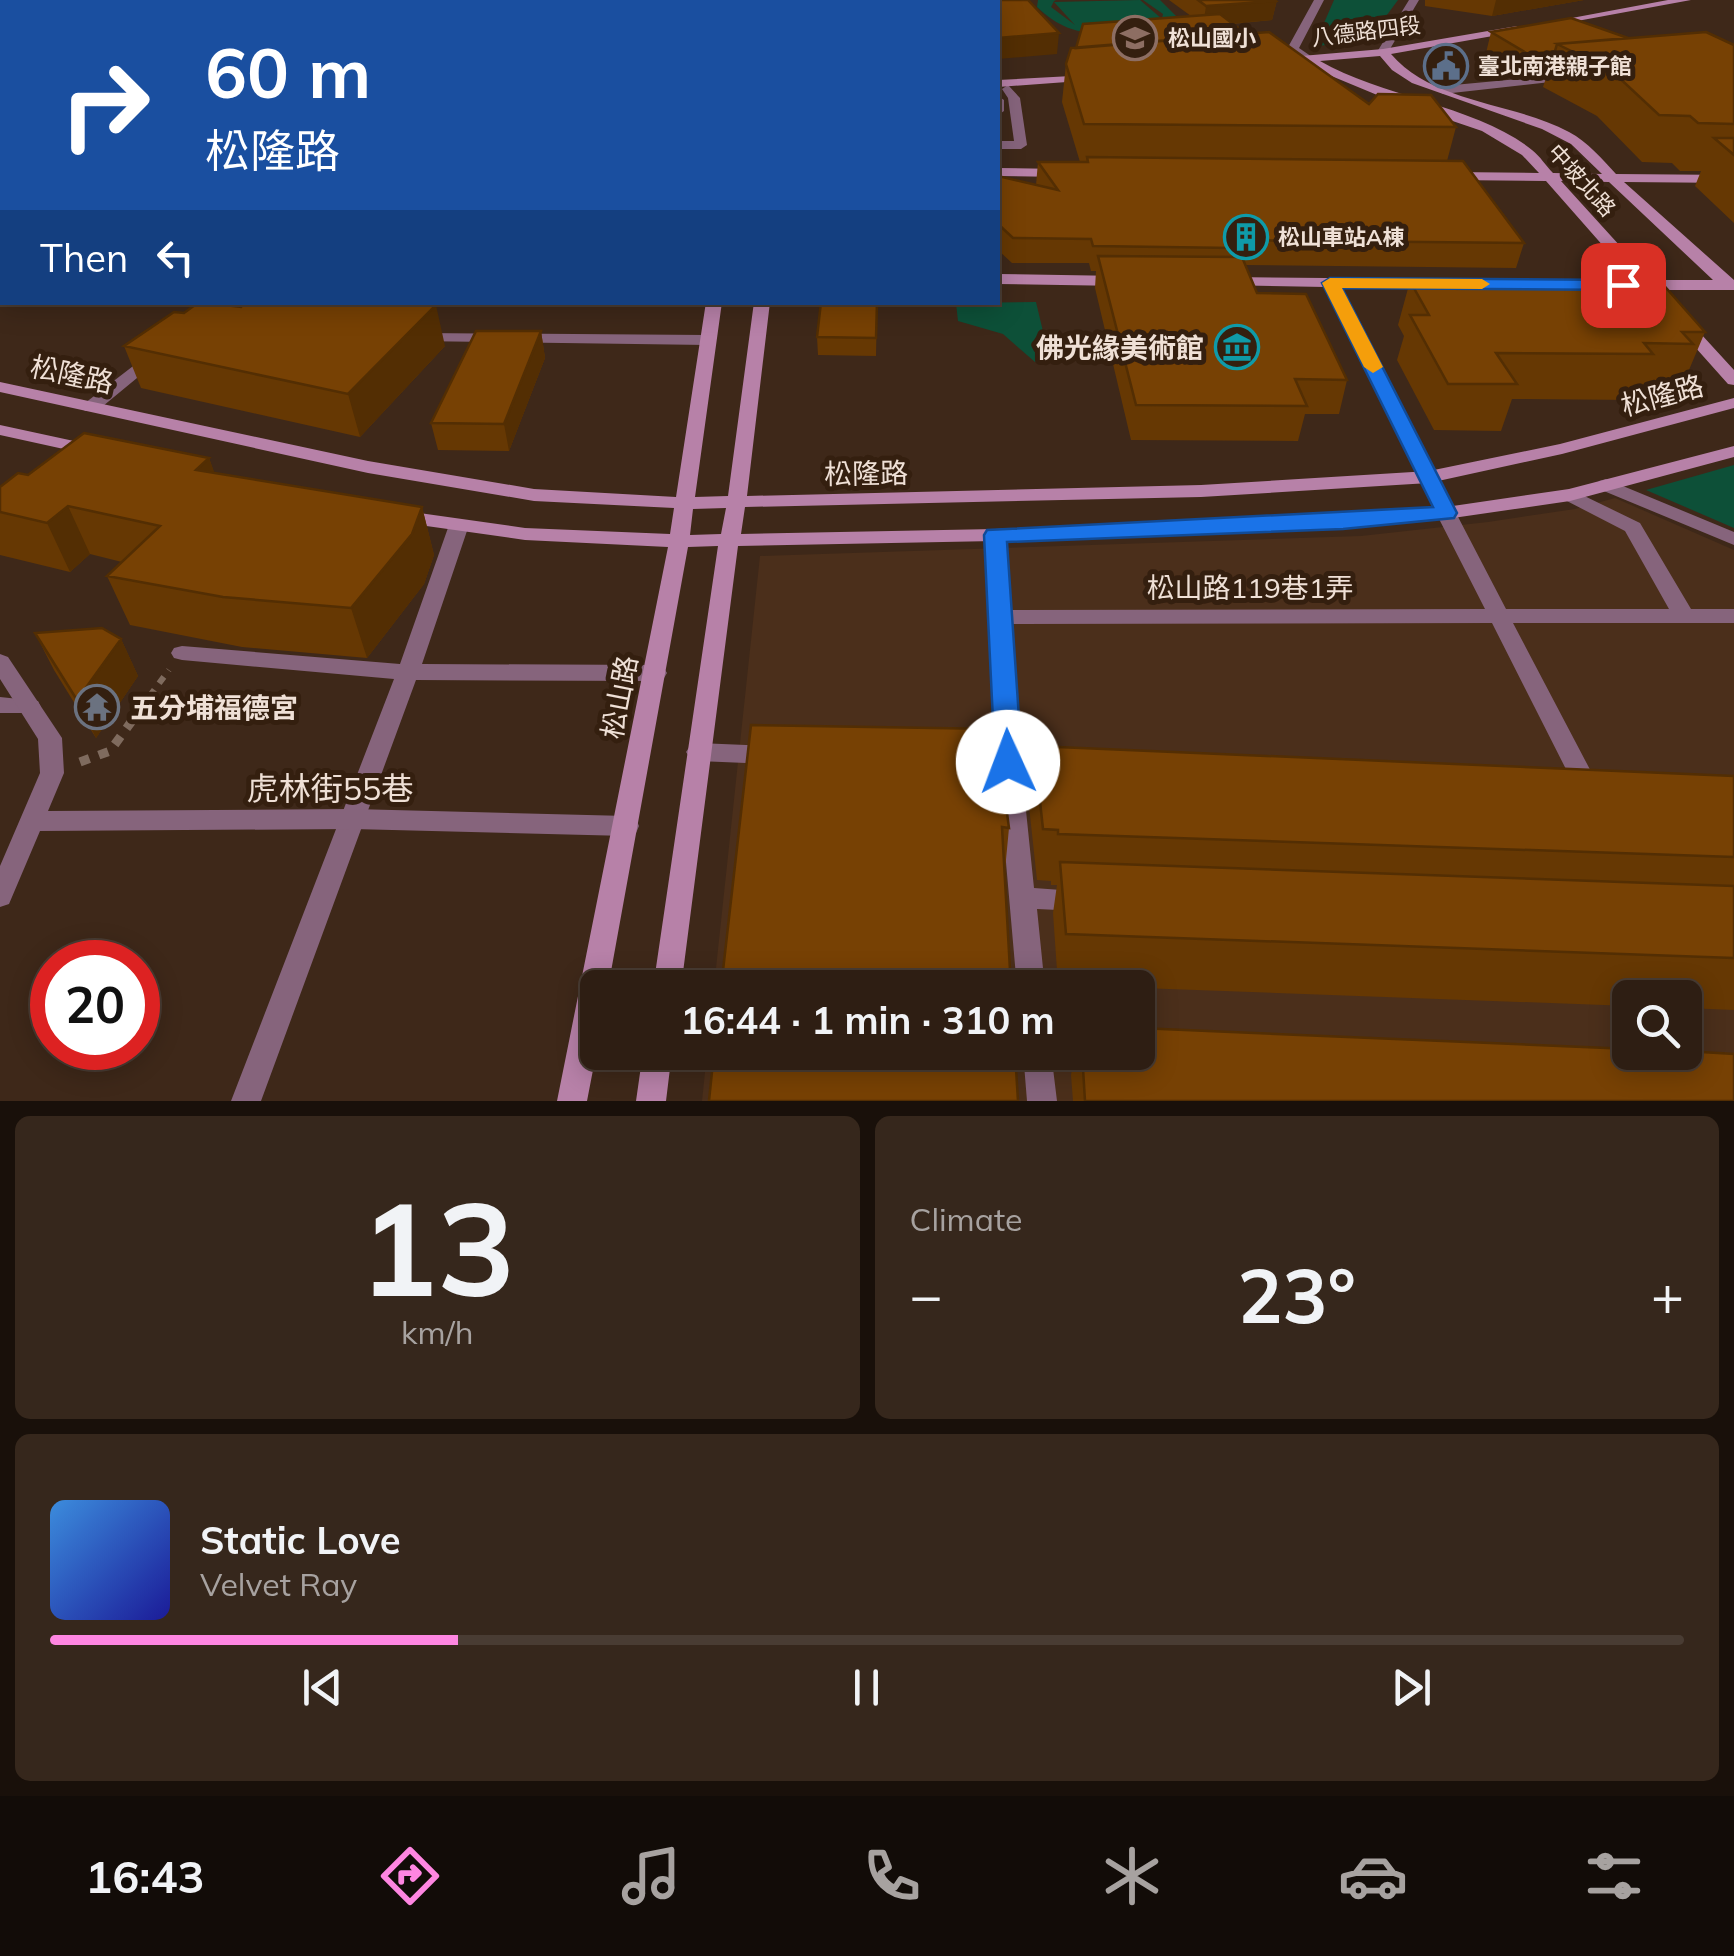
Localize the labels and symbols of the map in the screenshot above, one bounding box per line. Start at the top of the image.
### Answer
street label: 八德路四段 [1310,10,1422,52]
school or university icon: 松山國小 [1112,15,1158,61]
place label: 松山國小 [1168,24,1256,52]
public building icon: 臺北南港親子館 [1423,43,1469,89]
place label: 臺北南港親子館 [1478,52,1632,80]
street label: 中坡北路 [1542,138,1622,222]
building icon: 松山車站A棟 [1223,214,1269,260]
place label: 松山車站A棟 [1278,223,1405,251]
pin [1581,243,1666,328]
museum icon: 佛光緣美術館 [1214,324,1260,370]
place label: 佛光緣美術館 [1036,330,1204,365]
street label: 松隆路 [27,348,117,400]
street label: 松隆路 [1617,367,1707,423]
street label: 松隆路 [824,455,908,491]
street label: 松山路119巷1弄 [1146,570,1354,605]
street label: 松山路 [594,652,644,742]
temple icon: 五分埔福德宮 [74,684,120,730]
place label: 五分埔福德宮 [130,690,298,725]
position arrow [956,710,1060,814]
street label: 虎林街55巷 [247,768,413,808]
speed limit sign: 20 [30,940,160,1070]

